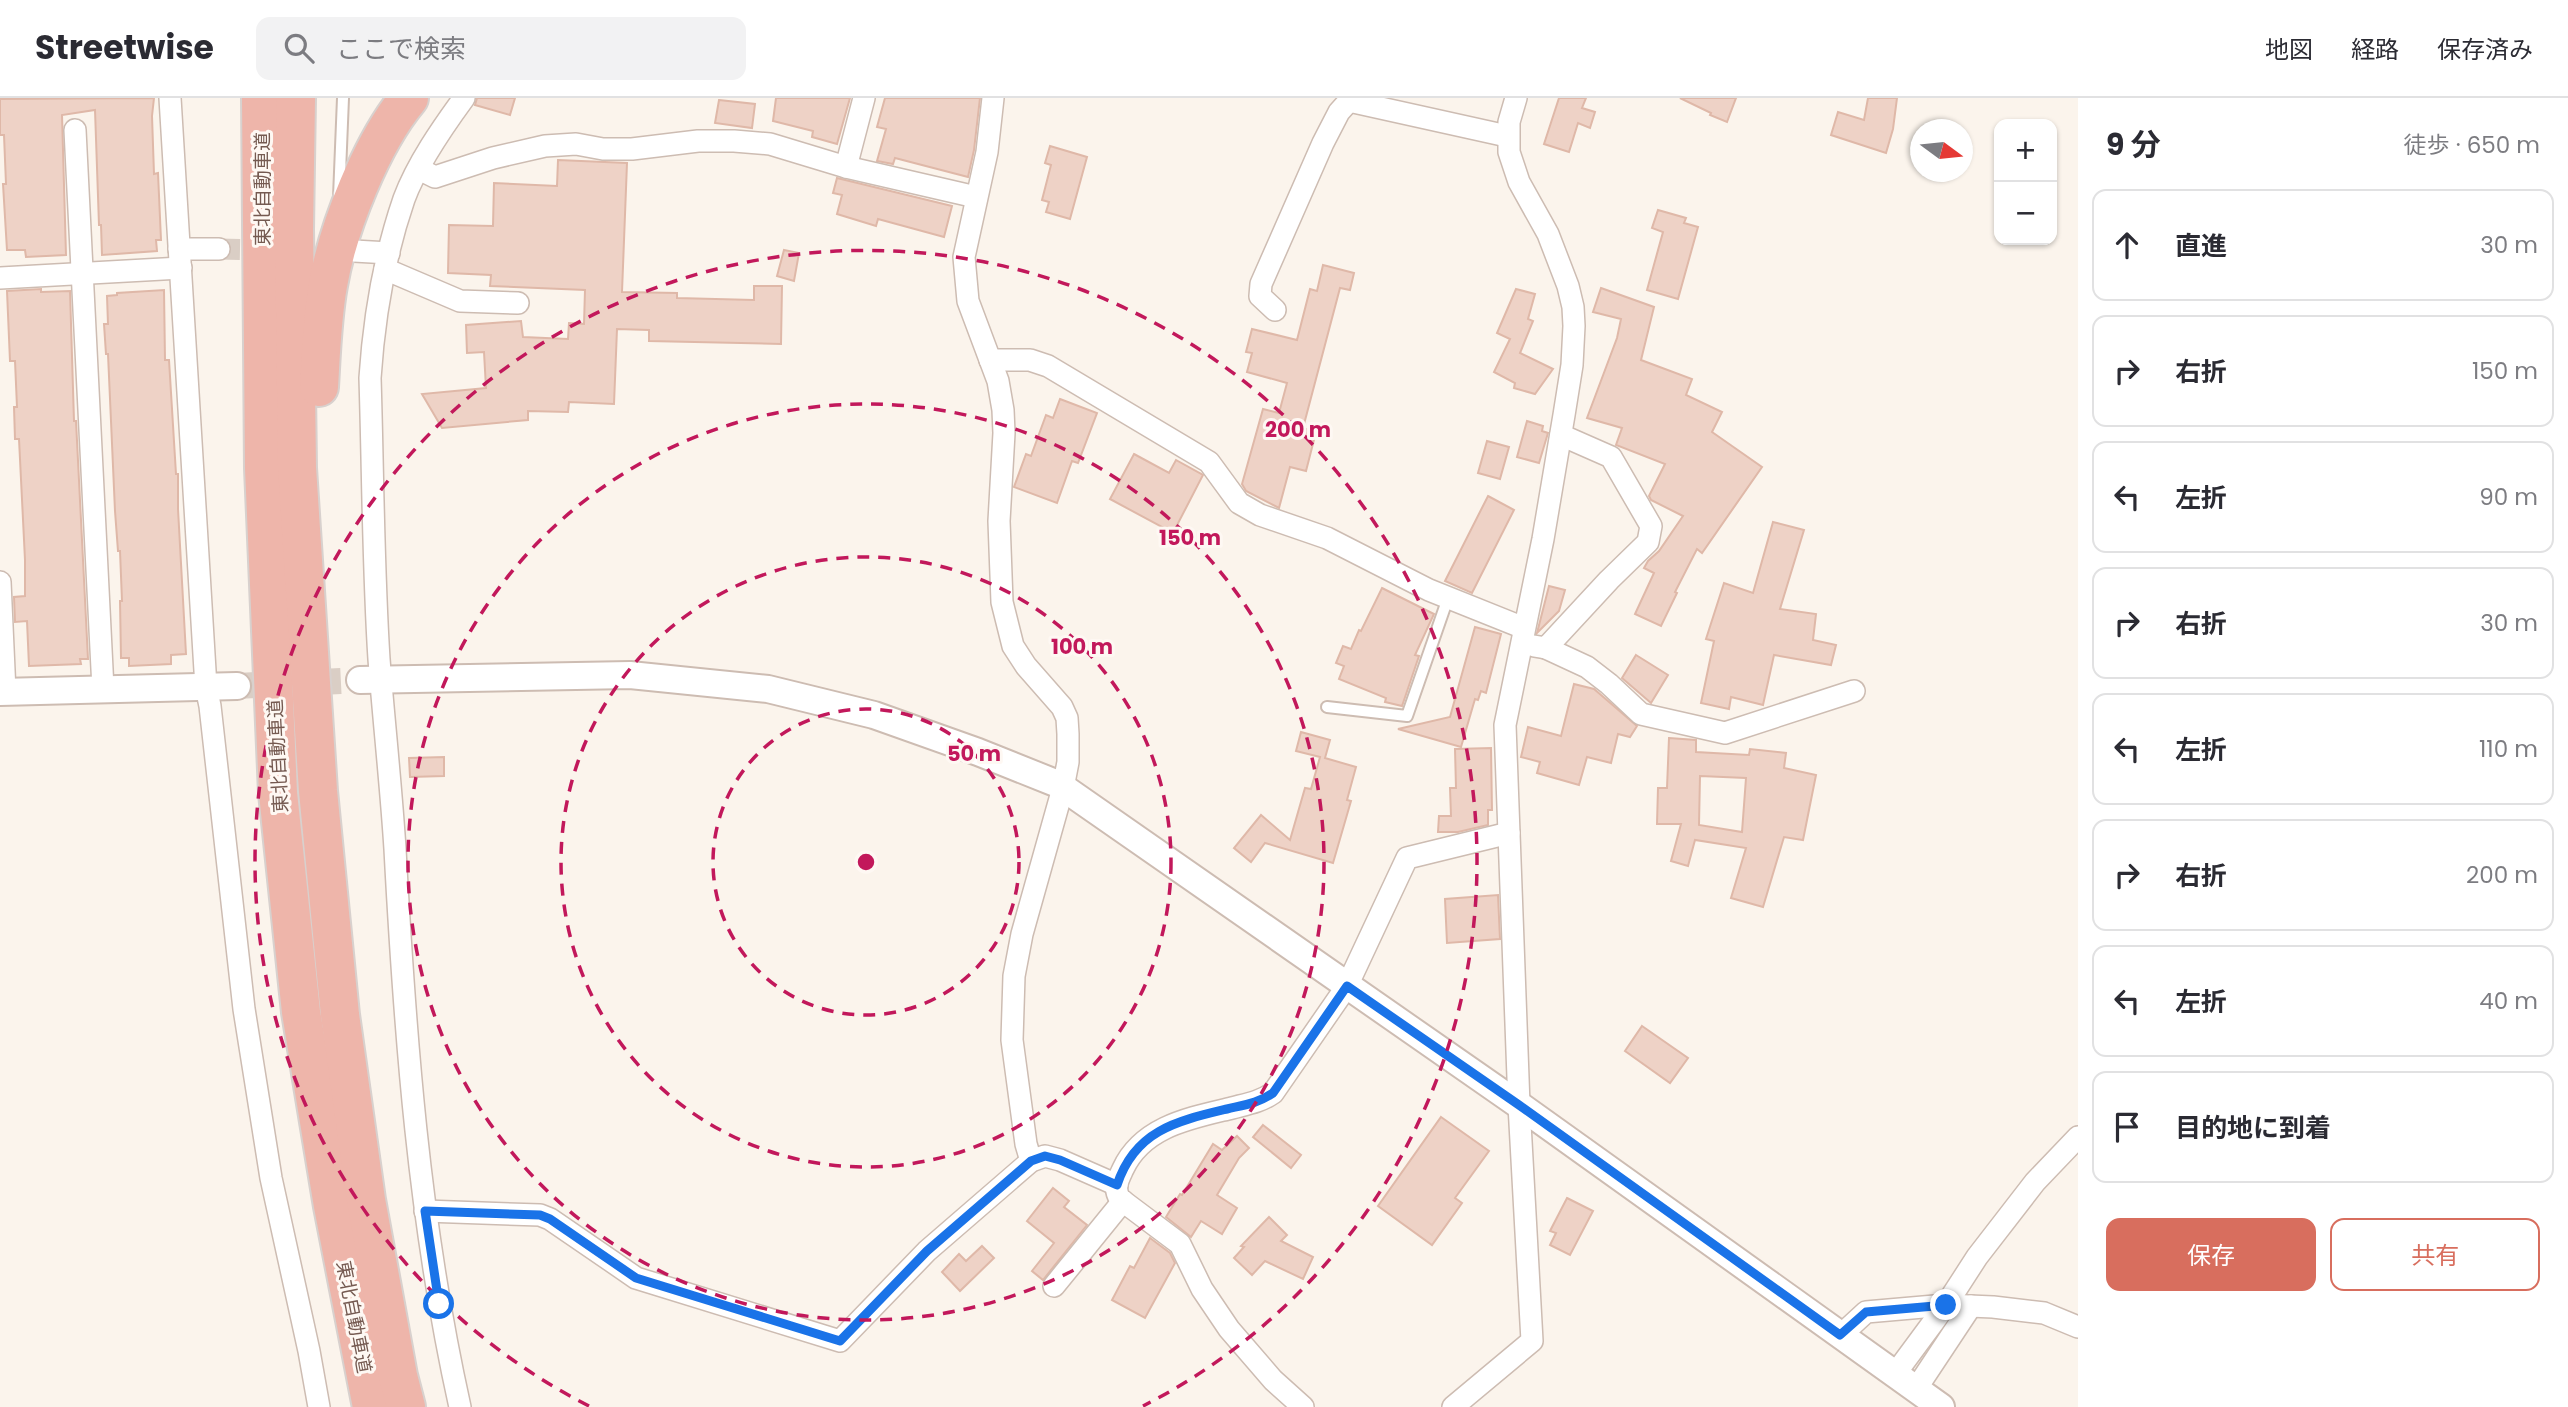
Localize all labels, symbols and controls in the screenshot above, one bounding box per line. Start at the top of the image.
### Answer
search box [256,17,746,80]
text: Streetwise [35,24,214,71]
icon: search [280,29,318,67]
text: ここで検索 [336,31,466,67]
text: 地図 [2265,33,2313,66]
text: 経路 [2351,33,2399,66]
text: 保存済み [2437,33,2533,66]
north arrow [1910,119,1973,182]
map controls [1994,119,2057,245]
button: + [1994,119,2057,182]
text: 9 分 [2106,123,2161,166]
text: 徒歩 · 650 m [2404,129,2540,161]
street label: 東北自動車道 [249,132,276,246]
button: − [1994,182,2057,245]
icon: ahead [2108,226,2146,264]
text: 直進 [2175,228,2227,264]
text: 30 m [2480,229,2538,261]
icon: right [2108,352,2146,390]
text: 右折 [2175,354,2227,390]
text: 150 m [2472,355,2538,387]
text: 200 m [1265,415,1331,444]
icon: left [2108,478,2146,516]
text: 左折 [2175,480,2227,516]
text: 90 m [2479,481,2538,513]
text: 150 m [1159,523,1221,552]
icon: right [2108,604,2146,642]
text: 右折 [2175,606,2227,642]
text: 30 m [2480,607,2538,639]
text: 100 m [1051,632,1113,661]
street label: 東北自動車道 [262,698,294,814]
icon: left [2108,730,2146,768]
text: 左折 [2175,732,2227,768]
text: 110 m [2479,733,2538,765]
text: 50 m [947,739,1001,768]
centre of rings [854,850,878,874]
icon: right [2108,856,2146,894]
text: 右折 [2175,858,2227,894]
text: 200 m [2466,859,2538,891]
icon: left [2108,982,2146,1020]
text: 左折 [2175,984,2227,1020]
text: 40 m [2479,985,2538,1017]
icon: arrive [2108,1108,2146,1146]
text: 目的地に到着 [2175,1110,2331,1146]
button: 保存 [2106,1218,2316,1291]
button: 共有 [2330,1218,2540,1291]
street label: 東北自動車道 [330,1258,378,1376]
route start [423,1288,454,1319]
route end [1930,1289,1961,1320]

